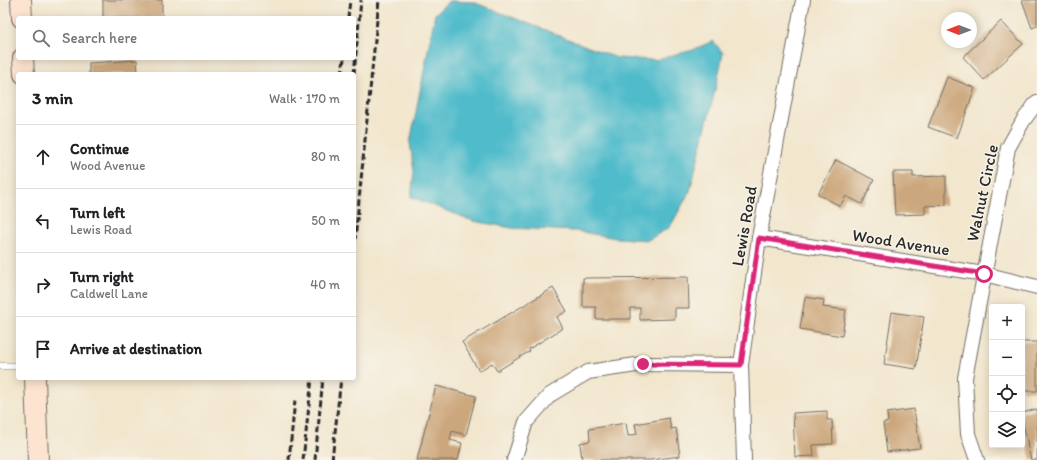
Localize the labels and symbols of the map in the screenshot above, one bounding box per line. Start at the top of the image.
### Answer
north arrow [941,12,977,48]
street label: Walnut Circle [962,143,1002,243]
street label: Lewis Road [727,183,761,268]
street label: Wood Avenue [851,224,951,260]
route start [975,265,993,283]
route end [634,355,652,373]

